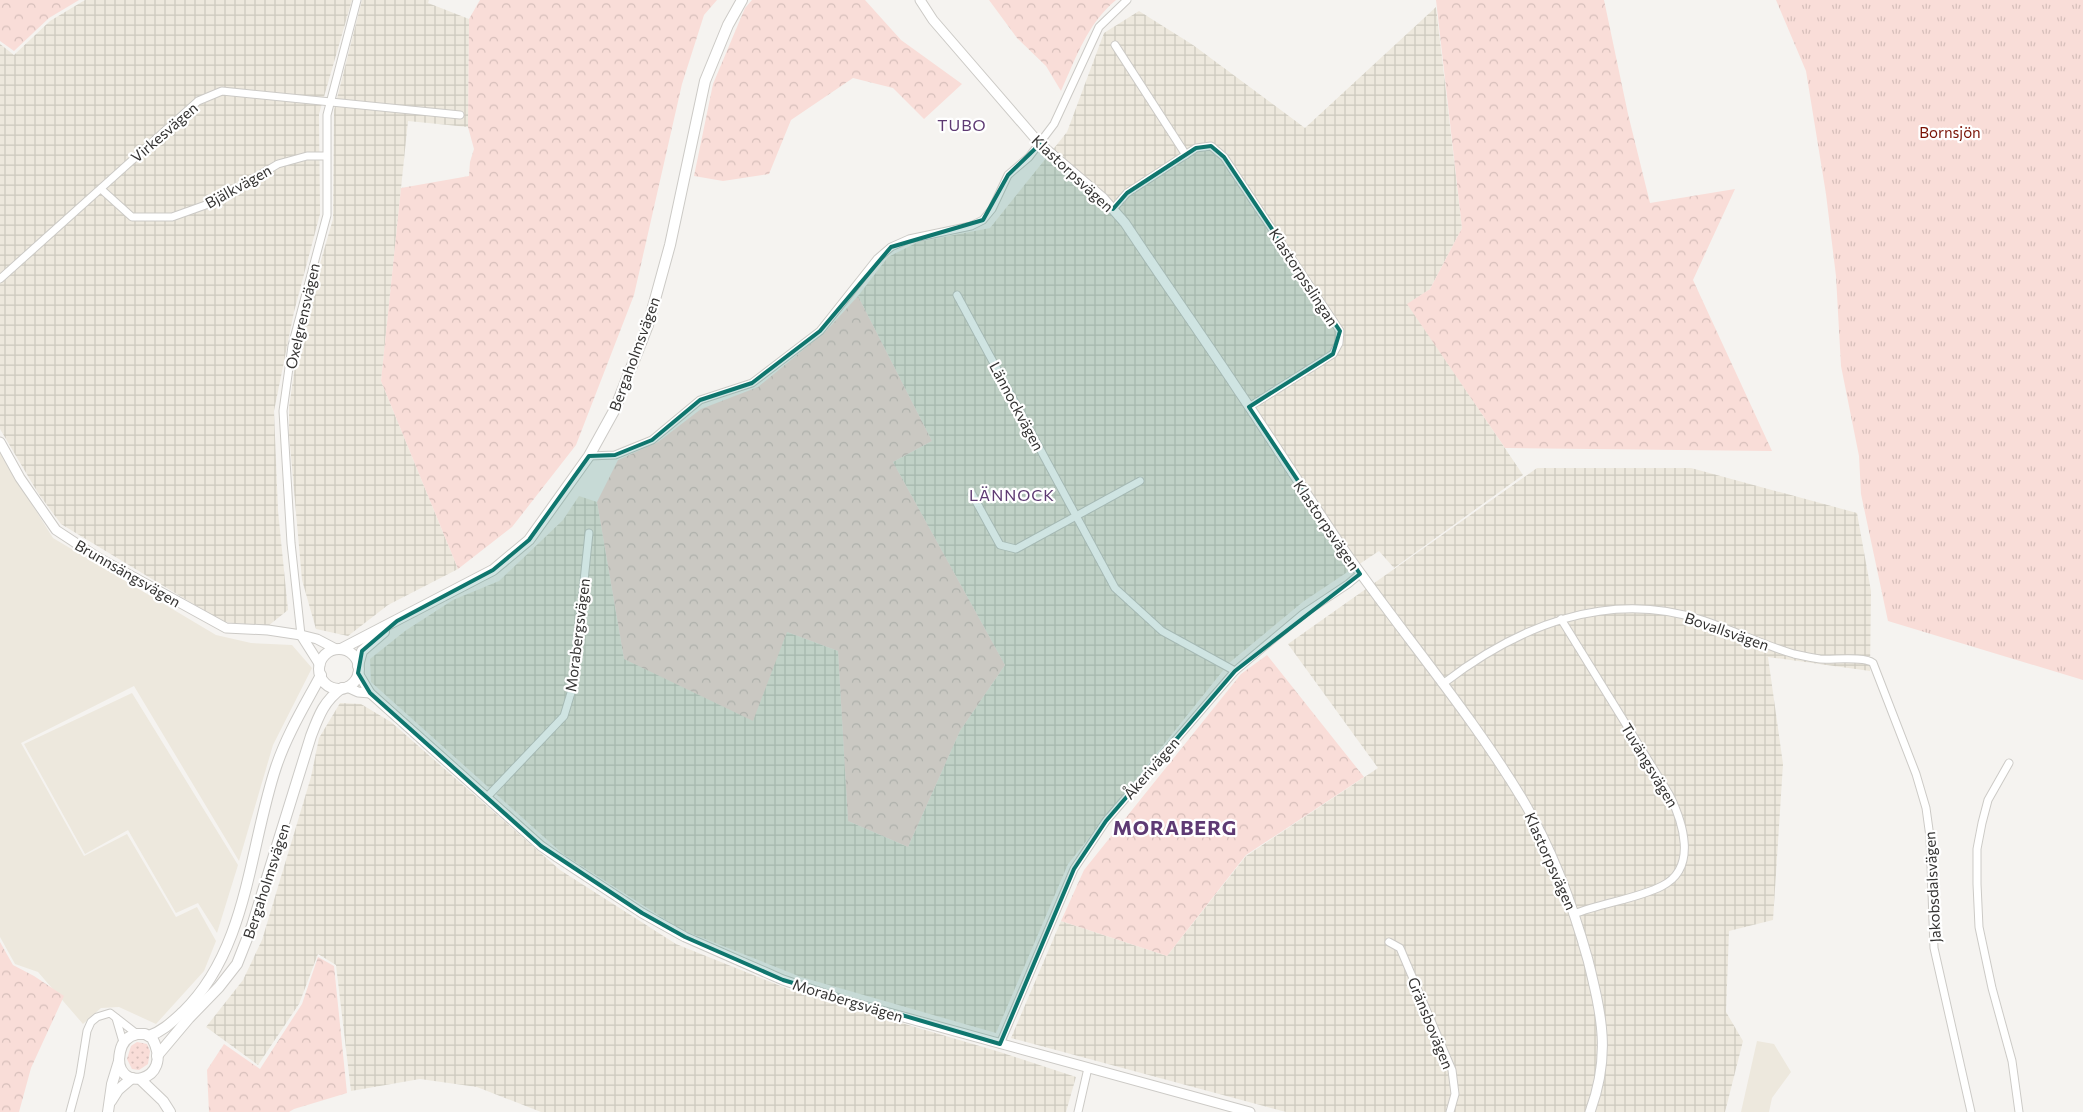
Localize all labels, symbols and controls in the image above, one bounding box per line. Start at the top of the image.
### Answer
street label: Virkesvägen [127,98,201,166]
district label: TUBO [937,115,987,134]
park label: Bornsjön [1919,123,1981,141]
street label: Klastorpsvägen [1029,131,1117,215]
street label: Bjälkvägen [202,160,274,212]
street label: Klastorpsslingan [1266,225,1342,329]
street label: Oxelgrensvägen [281,261,323,371]
street label: Bergaholmsvägen [605,294,663,414]
street label: Lännockvägen [986,359,1048,453]
street label: Klastorpsvägen [1290,477,1364,573]
district label: LÄNNOCK [969,485,1055,504]
street label: Brunnsängsvägen [72,535,184,611]
street label: Morabergsvägen [561,577,593,693]
street label: Bovallsvägen [1683,608,1771,654]
street label: Tuvängsvägen [1618,720,1682,810]
street label: Åkerivägen [1119,733,1183,802]
street label: Klastorpsvägen [1521,810,1581,912]
district label: MORABERG [1113,815,1237,839]
street label: Bergaholmsvägen [239,821,293,941]
street label: Jakobsdalsvägen [1920,831,1944,943]
street label: Gränsbovägen [1404,974,1458,1072]
street label: Morabergsvägen [791,975,905,1025]

